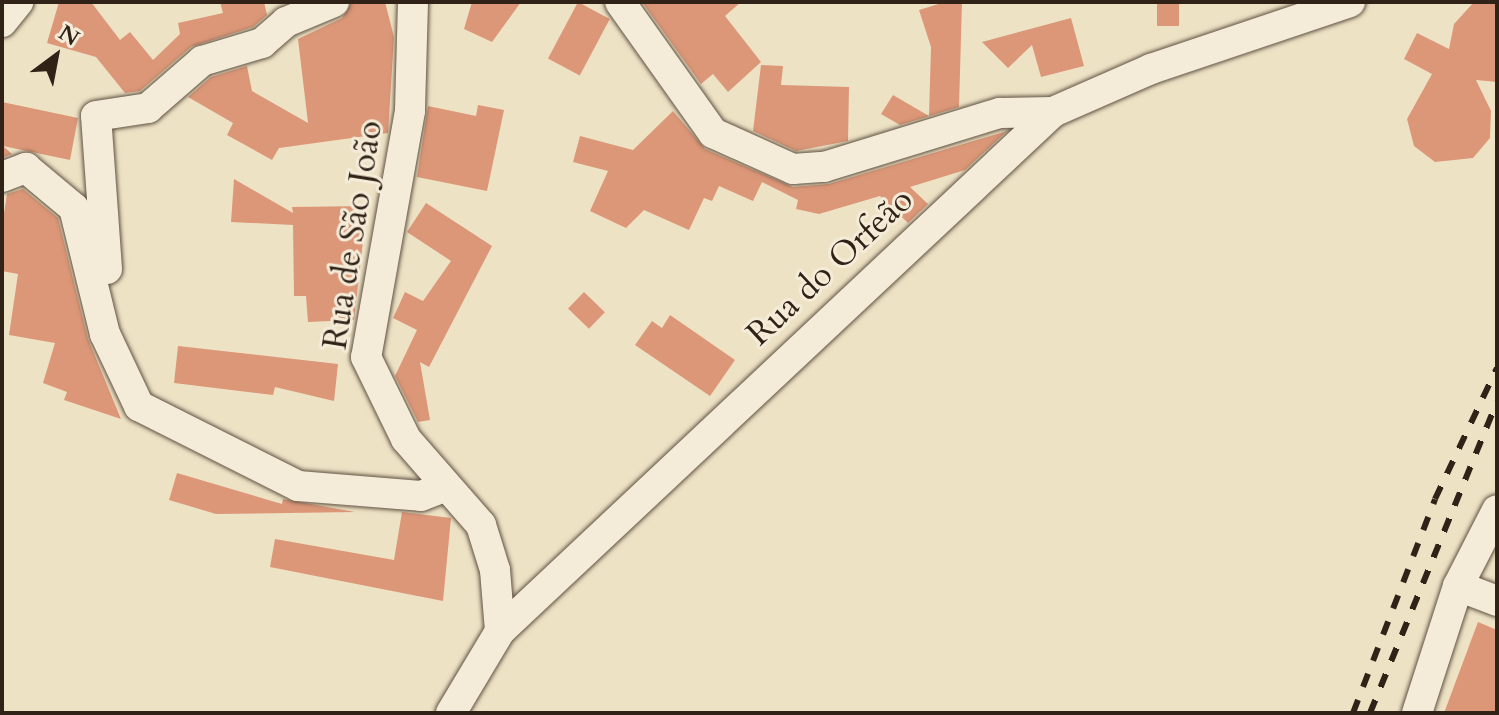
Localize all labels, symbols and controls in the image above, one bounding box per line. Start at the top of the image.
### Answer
north arrow [16,16,96,96]
text: N [53,18,85,53]
street label: Rua de São João [315,118,391,352]
street label: Rua do Orfeão [738,180,922,354]

